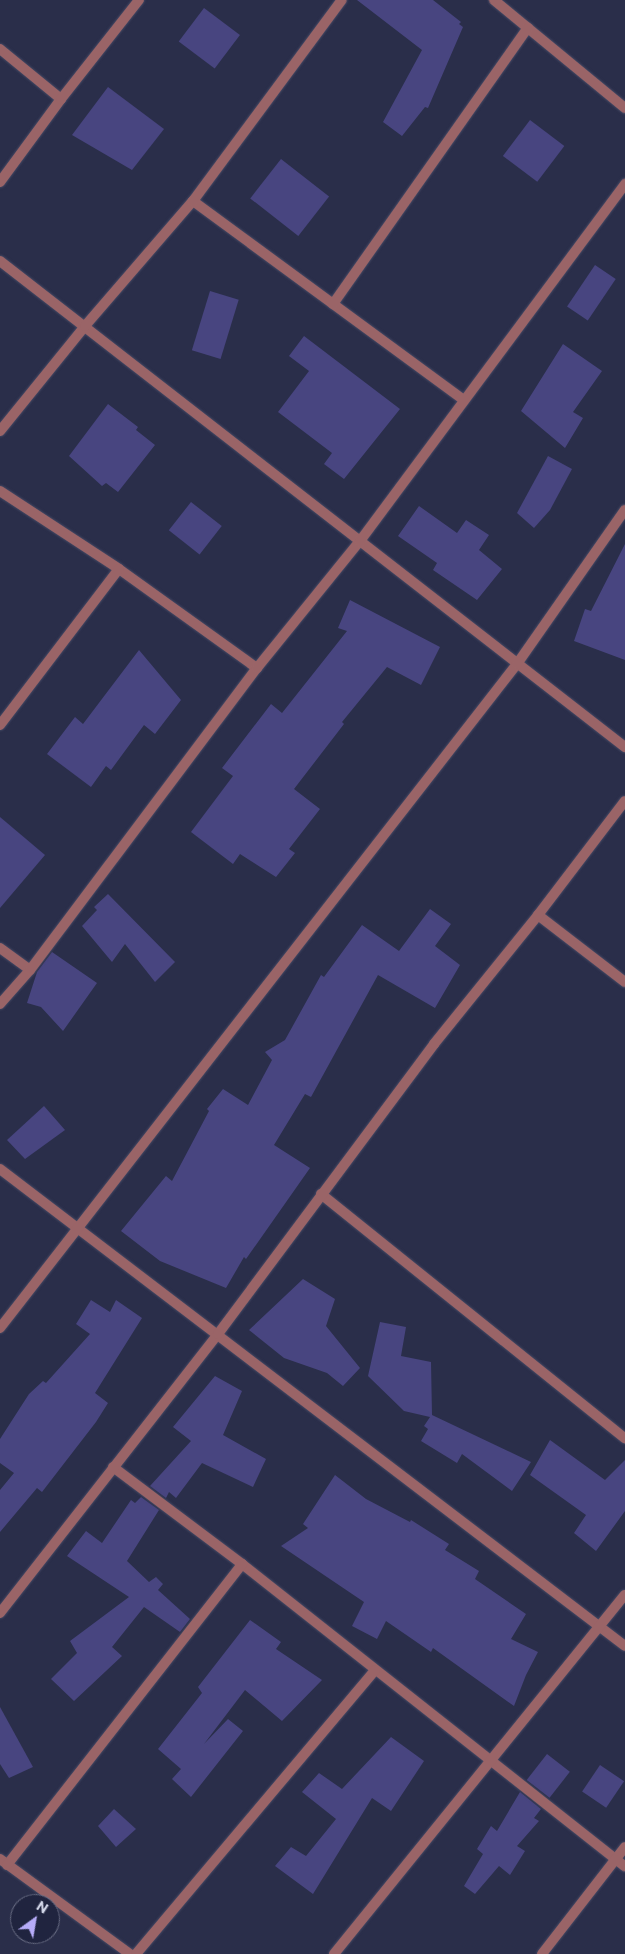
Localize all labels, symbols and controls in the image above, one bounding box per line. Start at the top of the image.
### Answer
north arrow [10,1894,60,1944]
text: N [34,1897,52,1917]

